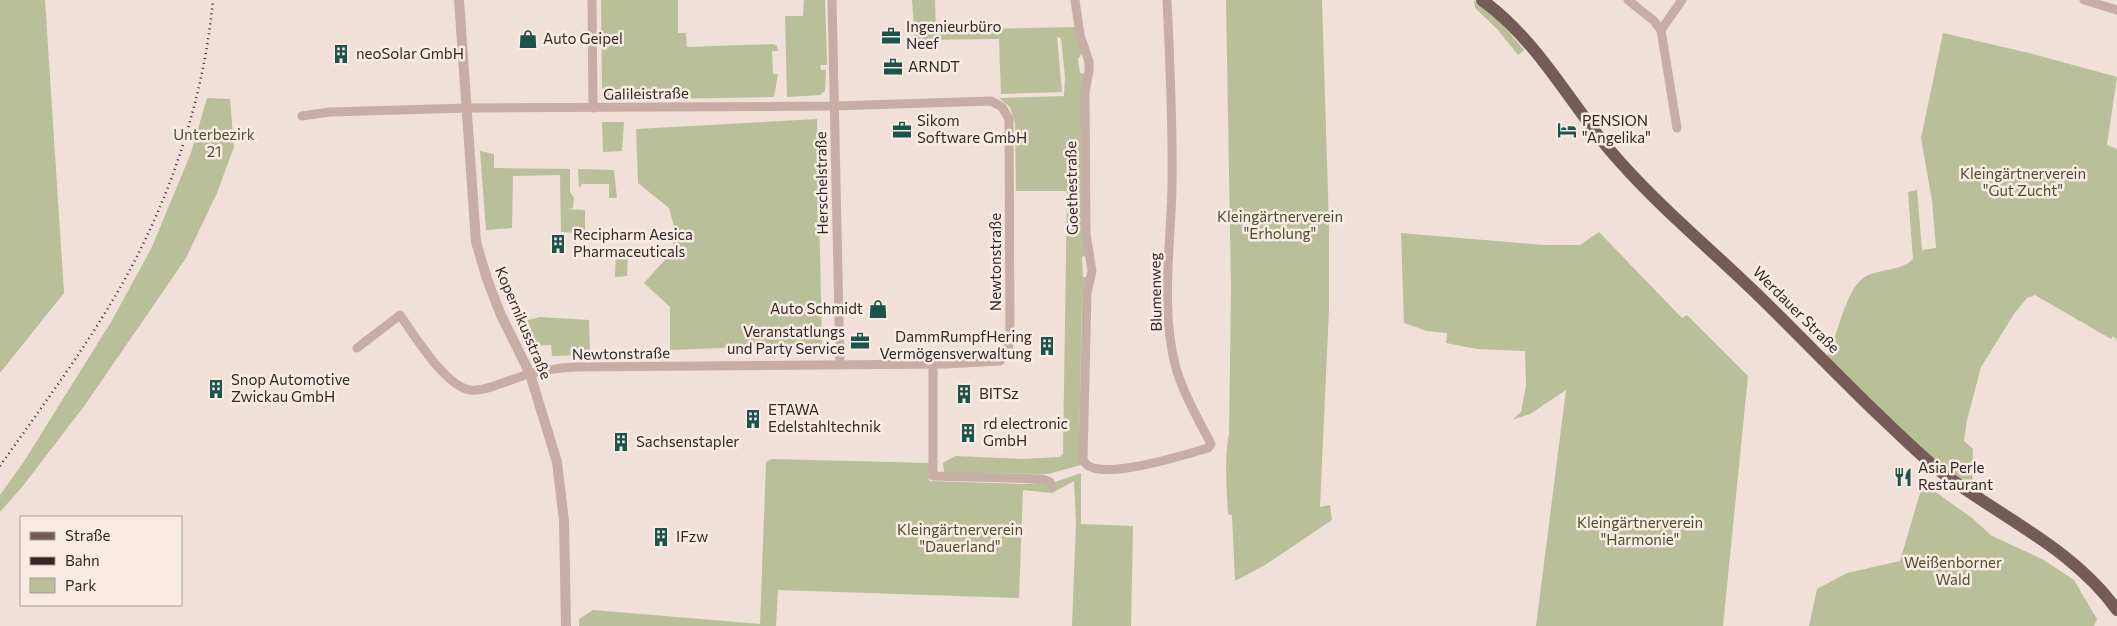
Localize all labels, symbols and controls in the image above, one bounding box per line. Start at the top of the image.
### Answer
place label: Ingenieurbüro Neef [906,17,1001,52]
office icon: Ingenieurbüro Neef [880,25,902,47]
shop icon: Auto Geipel [517,28,539,50]
place label: Auto Geipel [543,29,623,47]
building icon: neoSolar GmbH [330,43,352,65]
place label: neoSolar GmbH [356,44,464,62]
office icon: ARNDT [882,56,904,78]
place label: ARNDT [908,57,960,75]
street label: Galileistraße [603,83,689,103]
place label: Sikom Software GmbH [917,111,1027,146]
place label: PENSION "Angelika" [1582,111,1651,146]
office icon: Sikom Software GmbH [891,119,913,141]
hotel icon: PENSION "Angelika" [1556,119,1578,141]
park label: Unterbezirk 21 [173,125,255,160]
street label: Herschelstraße [811,131,831,235]
street label: Goethestraße [1061,141,1081,235]
park label: Kleingärtnerverein "Gut Zucht" [1960,164,2086,199]
park label: Kleingärtnerverein "Erholung" [1217,207,1343,242]
street label: Newtonstraße [986,213,1004,311]
place label: Recipharm Aesica Pharmaceuticals [573,225,693,260]
building icon: Recipharm Aesica Pharmaceuticals [547,233,569,255]
street label: Blumenweg [1145,252,1165,332]
street label: Werdauer Straße [1750,262,1844,356]
street label: Kopernikusstraße [492,264,556,382]
shop icon: Auto Schmidt [867,298,889,320]
place label: Auto Schmidt [770,299,863,317]
place label: Veranstatlungs und Party Service [727,322,845,357]
place label: DammRumpfHering Vermögensverwaltung [880,327,1032,362]
office icon: Veranstatlungs und Party Service [849,330,871,352]
building icon: DammRumpfHering Vermögensverwaltung [1036,335,1058,357]
street label: Newtonstraße [572,343,670,363]
place label: Snop Automotive Zwickau GmbH [231,370,350,405]
building icon: Snop Automotive Zwickau GmbH [205,378,227,400]
building icon: BITSz [953,383,975,405]
place label: BITSz [979,384,1019,402]
place label: ETAWA Edelstahltechnik [768,400,881,435]
building icon: ETAWA Edelstahltechnik [742,408,764,430]
place label: rd electronic GmbH [983,414,1068,449]
building icon: rd electronic GmbH [957,422,979,444]
building icon: Sachsenstapler [610,431,632,453]
place label: Sachsenstapler [636,432,739,450]
place label: Asia Perle Restaurant [1918,458,1993,493]
restaurant icon: Asia Perle Restaurant [1892,466,1914,488]
park label: Kleingärtnerverein "Harmonie" [1577,513,1703,548]
legend [20,516,182,606]
park label: Kleingärtnerverein "Dauerland" [897,520,1023,555]
text: Straße [65,526,111,544]
building icon: IFzw [650,526,672,548]
place label: IFzw [676,527,708,545]
text: Bahn [65,551,100,569]
park label: Weißenborner Wald [1904,553,2002,588]
text: Park [65,576,96,594]

